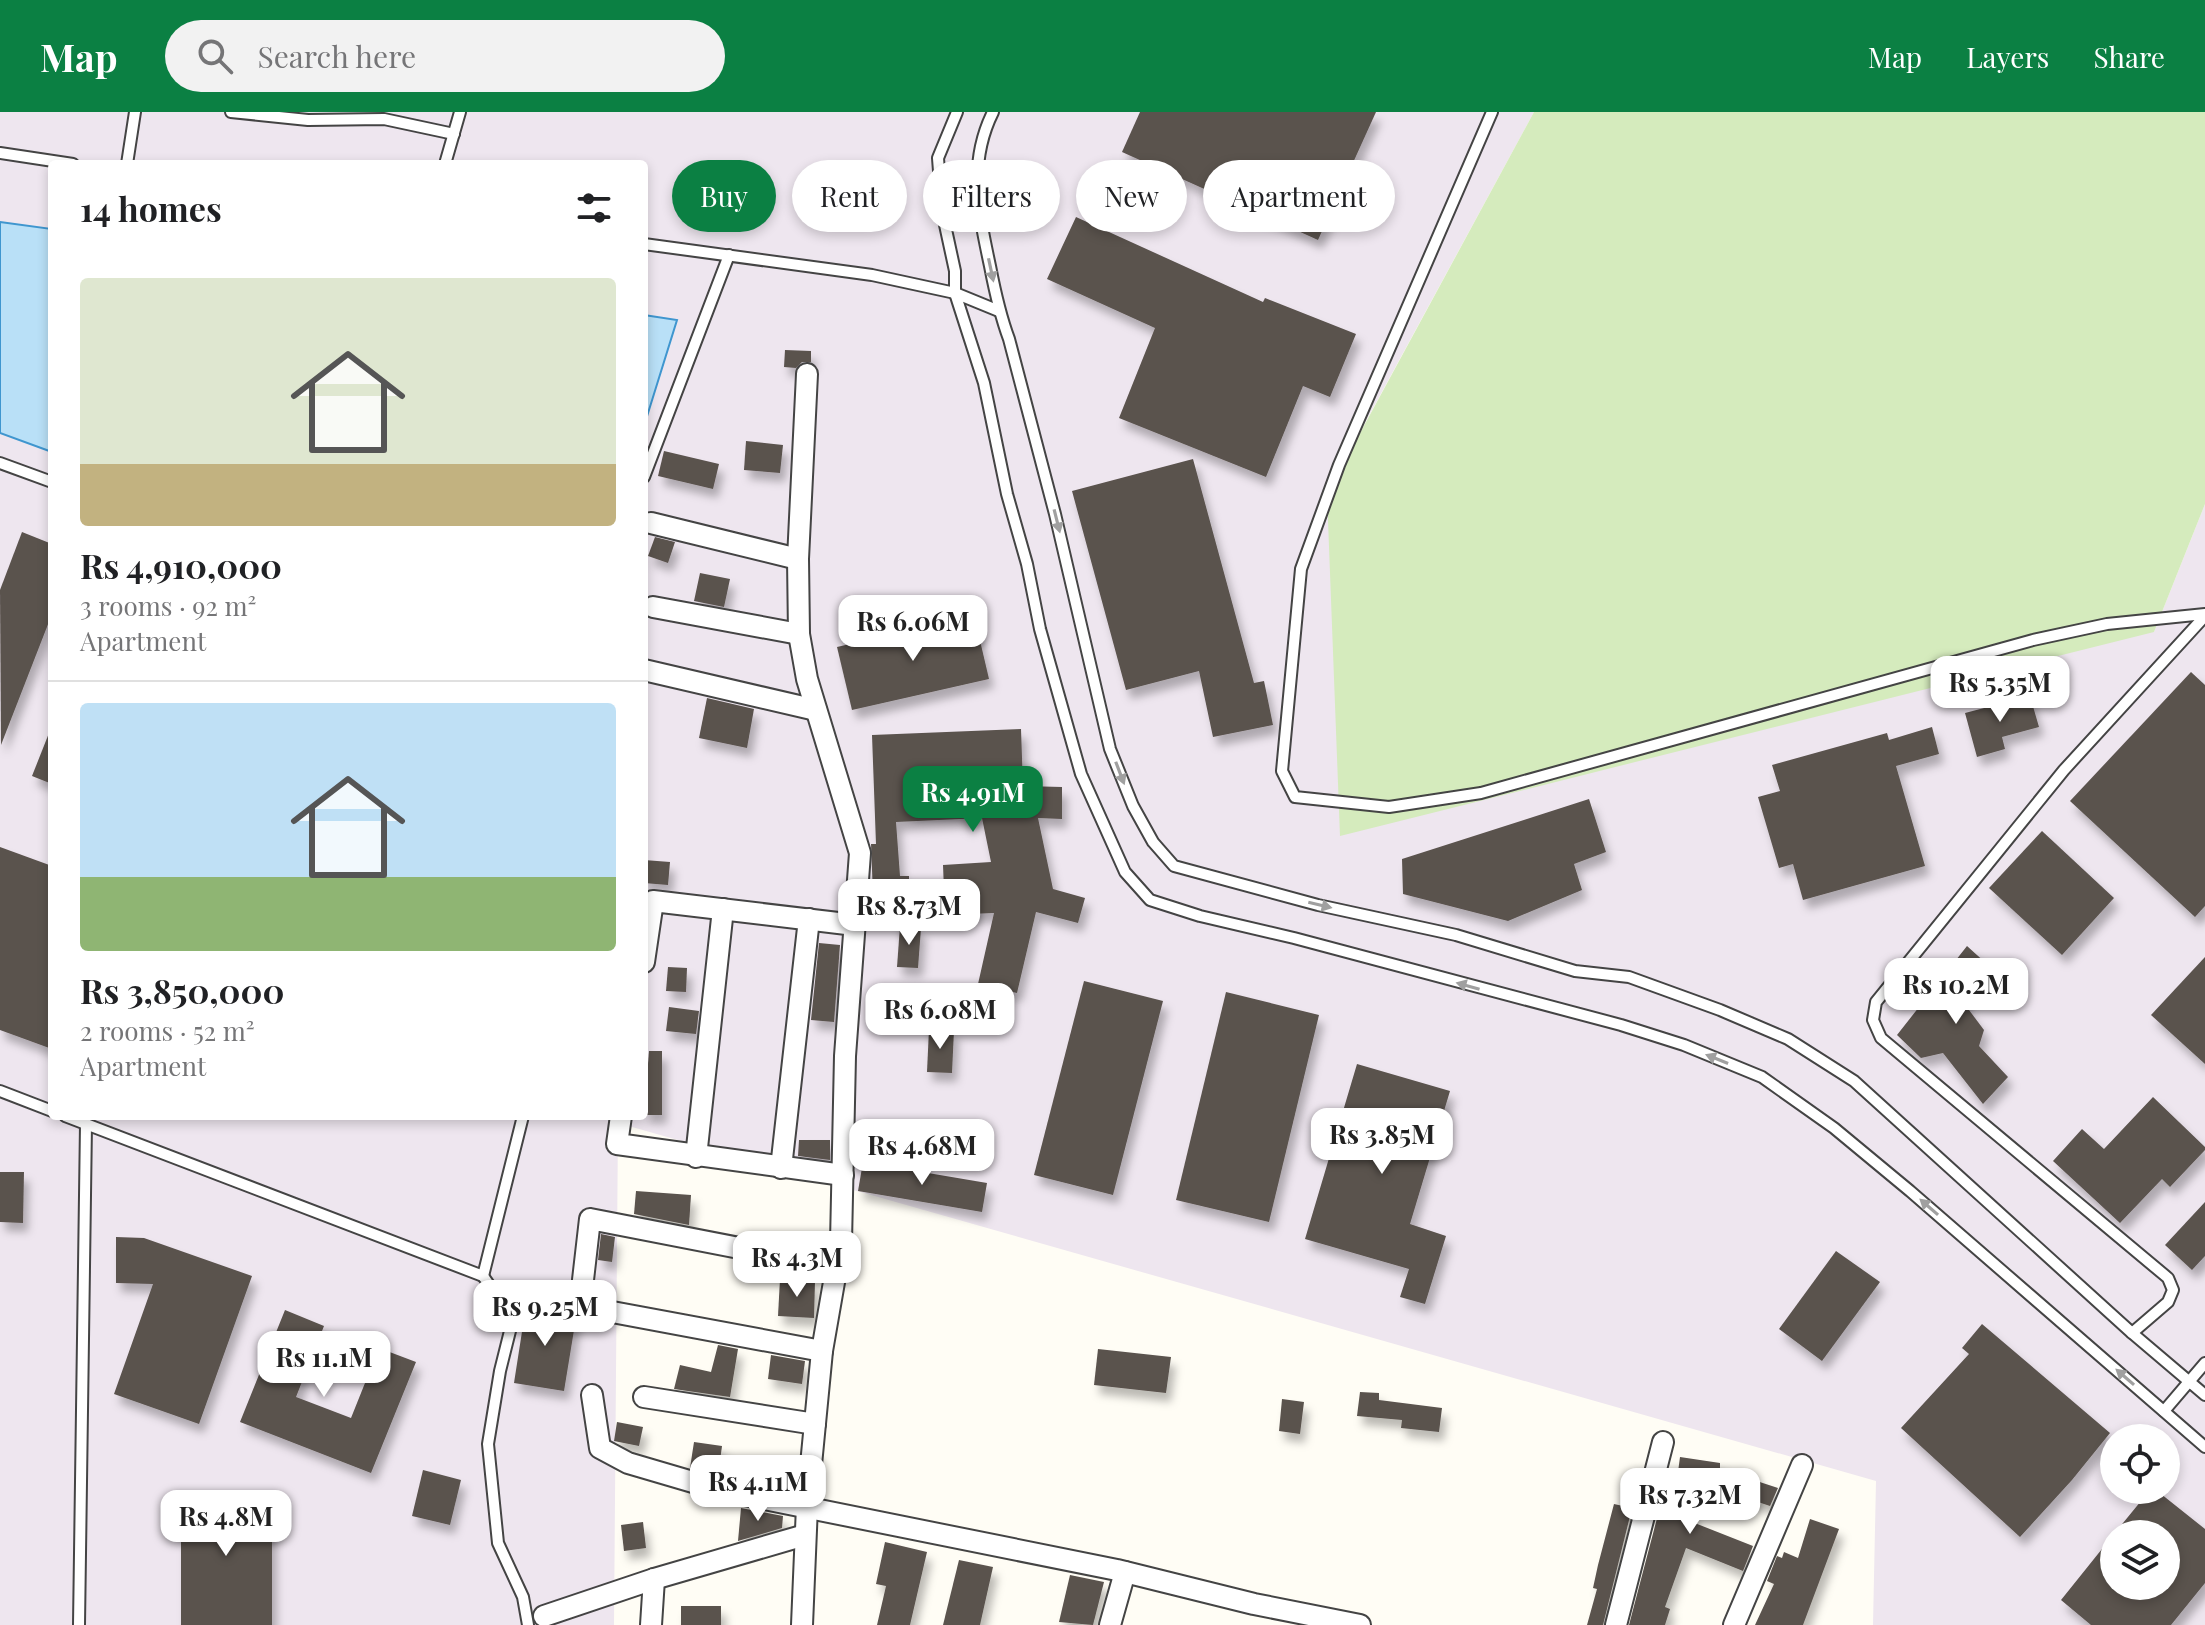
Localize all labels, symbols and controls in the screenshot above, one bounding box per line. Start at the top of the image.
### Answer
search box [165,20,725,92]
text: Map [40,31,117,82]
icon: search [193,34,237,78]
text: Search here [257,36,416,76]
text: Map [1868,38,1922,75]
text: Layers [1966,38,2049,75]
text: Share [2093,38,2165,75]
chip: Buy [672,160,776,232]
chip: Rent [792,160,907,232]
chip: Filters [923,160,1060,232]
chip: New [1076,160,1187,232]
chip: Apartment [1203,160,1395,232]
text: 14 homes [80,185,222,231]
icon: filters [572,186,616,230]
one-way arrow [985,258,997,283]
icon: home [276,330,420,474]
one-way arrow [1051,509,1064,534]
text: Rs 4,910,000 [80,542,282,588]
text: 3 rooms · 92 m² [80,588,256,623]
pin: Rs 6.06M [830,595,996,663]
text: Rs 6.06M [856,603,970,638]
text: Apartment [80,623,206,658]
pin: Rs 5.35M [1917,656,2083,724]
text: Rs 5.35M [1949,664,2051,699]
icon: home [276,755,420,899]
one-way arrow [1114,761,1127,785]
pin: Rs 4.91M [890,766,1056,834]
text: Rs 4.91M [921,774,1025,809]
pin: Rs 8.73M [826,879,992,947]
text: Rs 8.73M [856,887,962,922]
one-way arrow [1308,900,1333,912]
pin: Rs 10.2M [1873,958,2039,1026]
text: Rs 10.2M [1902,966,2010,1001]
text: Rs 3,850,000 [80,967,284,1013]
one-way arrow [1455,979,1479,992]
pin: Rs 6.08M [857,983,1023,1051]
text: Rs 6.08M [883,991,997,1026]
text: 2 rooms · 52 m² [80,1013,255,1048]
text: Apartment [80,1048,206,1083]
one-way arrow [1705,1052,1729,1065]
pin: Rs 3.85M [1299,1108,1465,1176]
text: Rs 3.85M [1329,1116,1435,1151]
pin: Rs 4.68M [839,1119,1005,1187]
text: Rs 4.68M [867,1127,977,1162]
one-way arrow [1919,1199,1939,1216]
pin: Rs 4.3M [723,1231,871,1299]
text: Rs 4.3M [751,1239,843,1274]
pin: Rs 9.25M [462,1280,628,1348]
text: Rs 9.25M [491,1288,599,1323]
pin: Rs 11.1M [241,1331,407,1399]
text: Rs 11.1M [275,1339,373,1374]
one-way arrow [2116,1369,2136,1386]
map controls [2100,1424,2180,1600]
button: locate [2100,1424,2180,1504]
pin: Rs 4.11M [675,1455,841,1523]
text: Rs 4.11M [708,1463,808,1498]
pin: Rs 7.32M [1607,1468,1773,1536]
text: Rs 7.32M [1638,1476,1742,1511]
pin: Rs 4.8M [152,1490,300,1558]
text: Rs 4.8M [179,1498,273,1533]
button: layers [2100,1520,2180,1600]

